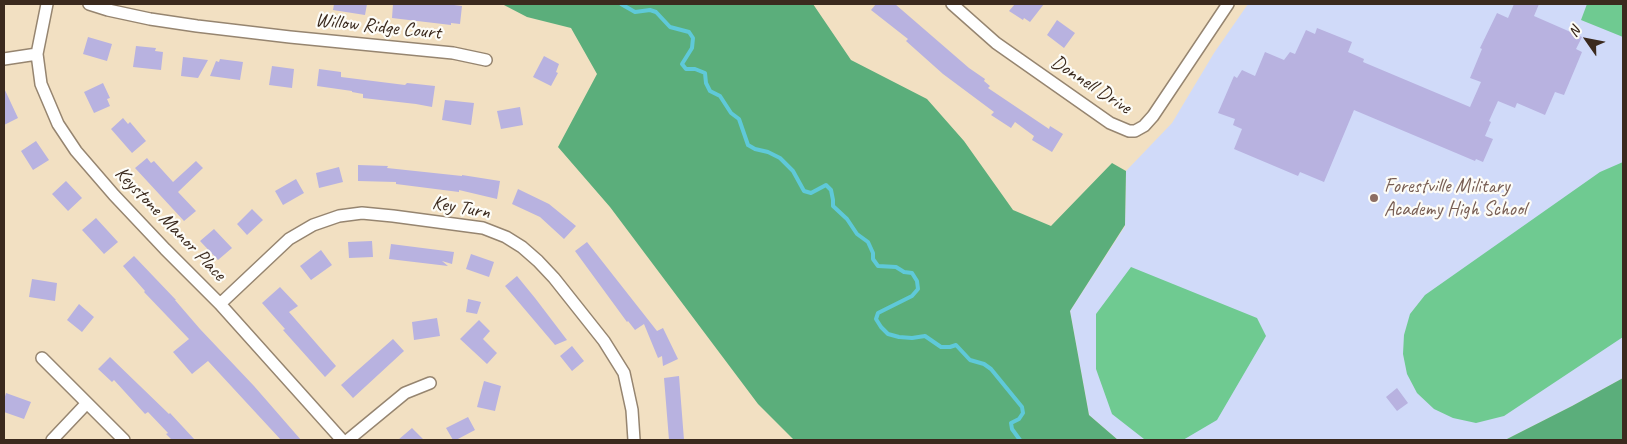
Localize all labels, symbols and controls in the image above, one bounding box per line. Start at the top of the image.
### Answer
street label: Willow Ridge Court [314,8,442,46]
north arrow [1562,15,1612,65]
text: N [1565,23,1583,40]
street label: Donnell Drive [1046,50,1136,120]
street label: Keystone Manor Place [109,162,231,286]
place label: Forestville Military Academy High School [1384,175,1526,222]
street label: Key Turn [430,191,492,225]
marker: Forestville Military Academy High School [1368,192,1380,204]

